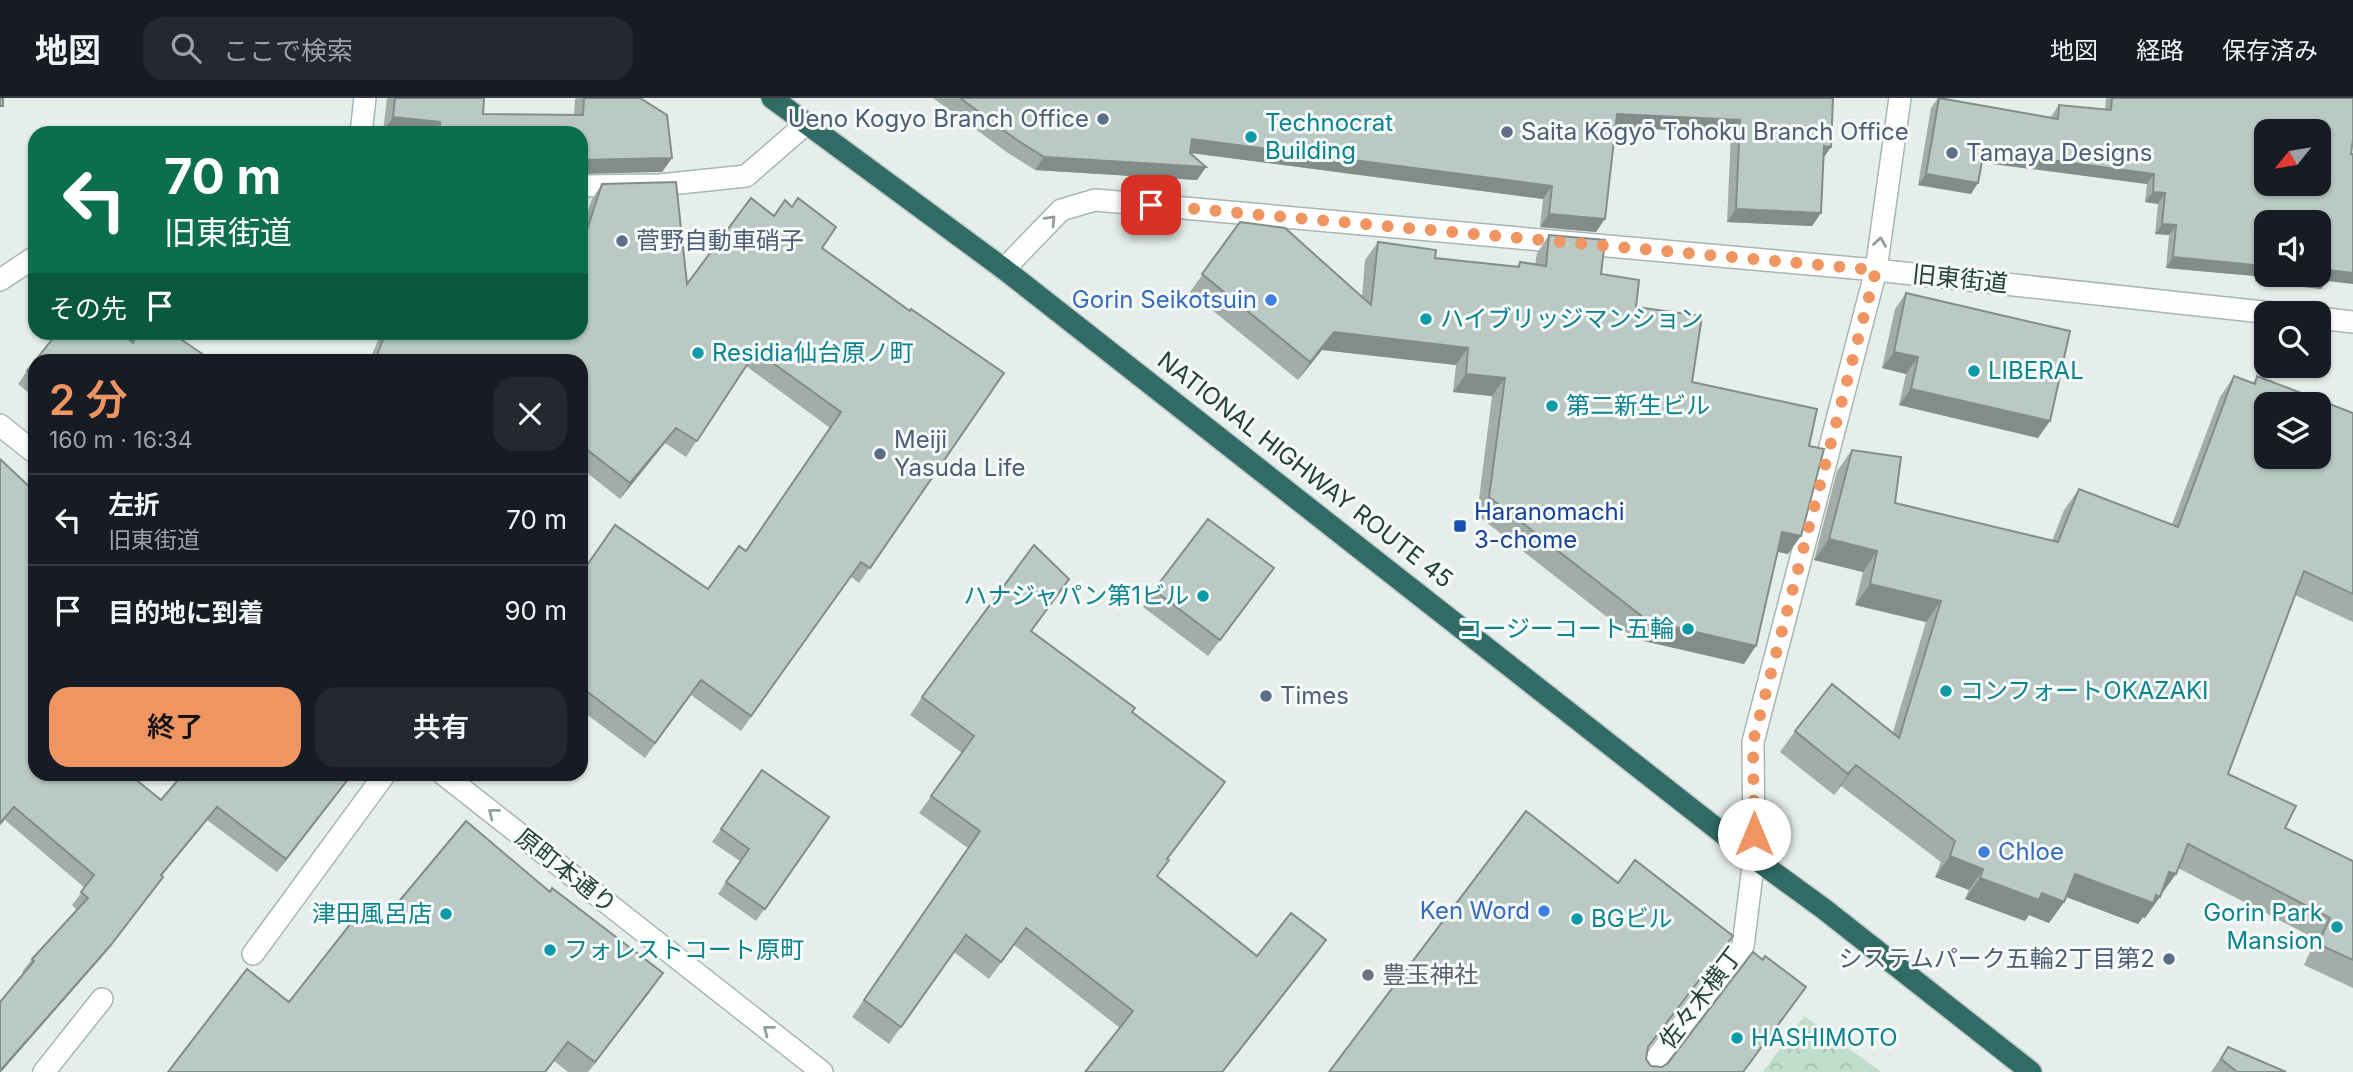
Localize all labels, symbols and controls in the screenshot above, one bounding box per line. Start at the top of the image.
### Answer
search box [143,17,633,80]
icon: search [167,29,205,67]
text: 地図 [35,30,101,70]
text: ここで検索 [223,35,353,66]
text: 地図 [2050,36,2098,65]
text: 経路 [2136,36,2184,65]
text: 保存済み [2222,36,2318,65]
place label: Ueno Kogyo Branch Office [788,104,1089,133]
place label: Technocrat Building [1265,108,1393,165]
marker: Ueno Kogyo Branch Office [1095,111,1111,127]
place label: Saita Kōgyō Tohoku Branch Office [1521,117,1909,146]
north arrow [2254,119,2331,196]
map controls [2254,119,2331,469]
marker: Saita Kōgyō Tohoku Branch Office [1499,124,1515,140]
marker: Technocrat Building [1243,129,1259,145]
place label: Tamaya Designs [1966,138,2152,167]
marker: Tamaya Designs [1944,145,1960,161]
text: 70 m [164,147,281,206]
icon: left [49,154,140,245]
pin [1121,175,1181,235]
icon: arrive [1132,186,1170,224]
button: sound [2254,210,2331,287]
text: 旧東街道 [164,213,292,252]
one-way arrow [1043,215,1056,228]
place label: 菅野自動車硝子 [636,226,804,255]
marker: 菅野自動車硝子 [614,233,630,249]
one-way arrow [1872,236,1887,248]
street label: 旧東街道 [1911,259,2009,298]
place label: Gorin Seikotsuin [1072,285,1257,314]
icon: arrive [141,287,179,325]
marker: Gorin Seikotsuin [1263,292,1279,308]
text: その先 [49,293,127,324]
button: search [2254,301,2331,378]
place label: ハイブリッジマンション [1440,304,1704,333]
marker: ハイブリッジマンション [1418,311,1434,327]
place label: Residia仙台原ノ町 [712,338,914,367]
marker: Residia仙台原ノ町 [690,345,706,361]
street label: NATIONAL HIGHWAY ROUTE 45 [1152,345,1459,594]
place label: LIBERAL [1988,356,2084,385]
marker: LIBERAL [1966,363,1982,379]
text: 2 分 [49,374,128,425]
button: close [493,377,567,451]
place label: 第二新生ビル [1566,391,1710,420]
button: layers [2254,392,2331,469]
marker: 第二新生ビル [1544,398,1560,414]
place label: Meiji Yasuda Life [894,425,1025,482]
text: 160 m · 16:34 [49,426,193,454]
marker: Meiji Yasuda Life [872,446,888,462]
text: 左折 [108,489,160,520]
place label: Haranomachi 3-chome [1474,497,1625,554]
icon: left [49,501,87,539]
text: 70 m [506,504,567,535]
marker: Haranomachi 3-chome [1452,518,1468,534]
text: 旧東街道 [108,526,200,554]
place label: ハナジャパン第1ビル [963,581,1189,610]
marker: ハナジャパン第1ビル [1195,588,1211,604]
icon: arrive [49,592,87,630]
text: 90 m [504,595,567,626]
text: 目的地に到着 [108,597,264,628]
place label: コージーコート五輪 [1458,614,1674,643]
marker: コージーコート五輪 [1680,621,1696,637]
place label: コンフォートOKAZAKI [1960,676,2209,705]
place label: Times [1280,681,1349,710]
marker: コンフォートOKAZAKI [1938,683,1954,699]
button: 終了 [49,687,301,767]
button: 共有 [315,687,567,767]
marker: Times [1258,688,1274,704]
position arrow [1717,797,1791,871]
one-way arrow [489,809,501,822]
street label: 原町本通り [510,822,623,919]
place label: Chloe [1998,837,2064,866]
marker: Chloe [1976,844,1992,860]
place label: Ken Word [1420,896,1530,925]
place label: Gorin Park Mansion [2203,898,2323,955]
place label: 津田風呂店 [312,899,432,928]
marker: Ken Word [1536,903,1552,919]
place label: BGビル [1591,904,1673,933]
marker: 津田風呂店 [438,906,454,922]
marker: BGビル [1569,911,1585,927]
marker: Gorin Park Mansion [2329,919,2345,935]
place label: フォレストコート原町 [564,935,804,964]
street label: 佐々木横丁 [1653,941,1748,1054]
marker: フォレストコート原町 [542,942,558,958]
place label: システムパーク五輪2丁目第2 [1838,944,2155,973]
marker: システムパーク五輪2丁目第2 [2161,951,2177,967]
place label: 豊玉神社 [1382,960,1478,989]
marker: 豊玉神社 [1360,967,1376,983]
place label: HASHIMOTO [1751,1023,1898,1052]
one-way arrow [763,1025,776,1038]
marker: HASHIMOTO [1729,1030,1745,1046]

